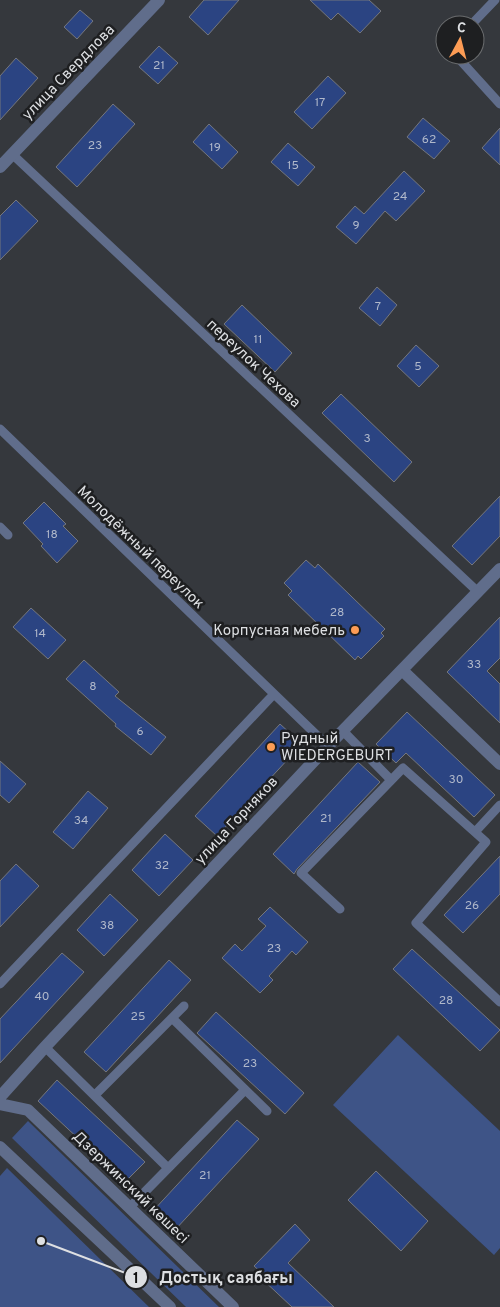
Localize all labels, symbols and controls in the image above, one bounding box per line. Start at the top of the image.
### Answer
north arrow [435,15,485,65]
text: С [456,20,467,38]
street label: улица Свердлова [19,21,120,125]
house number: 21 [153,58,165,74]
house number: 17 [315,95,325,111]
house number: 62 [422,132,436,148]
house number: 23 [88,138,102,154]
house number: 19 [209,140,221,156]
house number: 15 [287,158,299,174]
house number: 24 [393,189,407,205]
house number: 9 [352,218,360,234]
house number: 7 [375,299,381,315]
street label: переулок Чехова [202,316,304,413]
house number: 11 [254,332,262,348]
house number: 5 [414,359,422,375]
house number: 3 [363,431,371,447]
street label: Молодёжный переулок [72,482,208,614]
house number: 18 [46,527,58,543]
house number: 28 [330,605,344,621]
place label: Корпусная мебель [213,622,345,641]
marker: Корпусная мебель [349,624,361,636]
house number: 14 [34,626,46,642]
house number: 33 [467,657,481,673]
house number: 8 [89,679,97,695]
house number: 6 [136,724,144,740]
place label: Рудный WIEDERGEBURT [281,730,393,766]
marker: Рудный WIEDERGEBURT [265,741,277,753]
house number: 30 [449,772,463,788]
street label: улица Горняков [191,773,283,869]
house number: 21 [320,811,332,827]
house number: 34 [74,813,88,829]
house number: 32 [155,858,169,874]
house number: 26 [465,898,479,914]
house number: 38 [100,918,114,934]
house number: 23 [267,941,281,957]
house number: 40 [34,989,50,1005]
house number: 28 [439,993,453,1009]
house number: 25 [131,1009,145,1025]
house number: 23 [243,1056,257,1072]
street label: Дзержинский көшесі [68,1128,192,1248]
house number: 21 [199,1168,211,1184]
callout: Достық саябағы [124,1262,303,1293]
text: Достық саябағы [159,1269,293,1289]
text: 1 [133,1270,139,1289]

